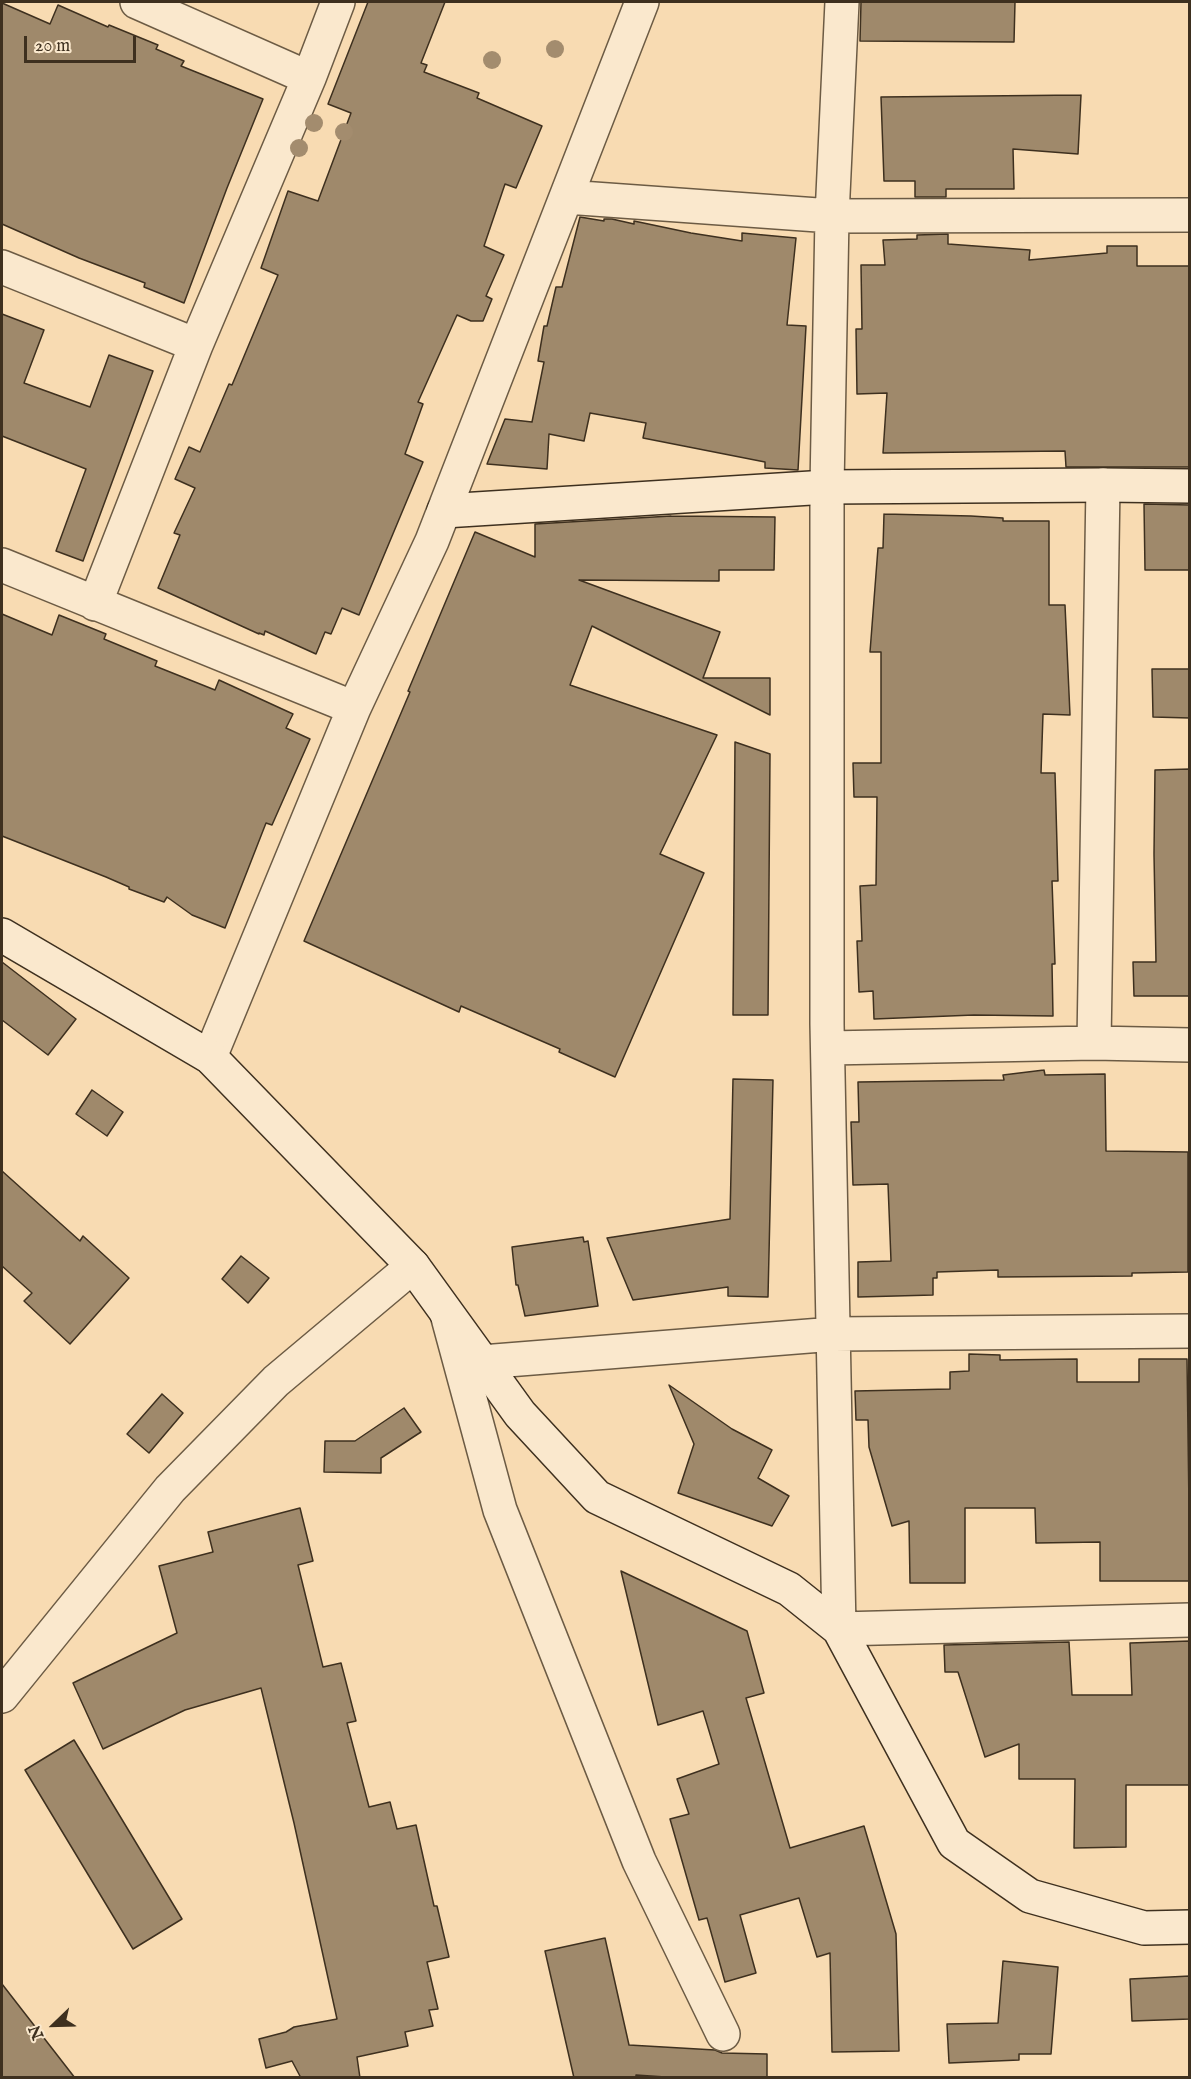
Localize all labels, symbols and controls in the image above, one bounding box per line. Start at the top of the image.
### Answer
scale bar [27,24,140,62]
text: 20 m [35,35,70,58]
north arrow [24,1995,84,2055]
text: N [26,2022,49,2042]

